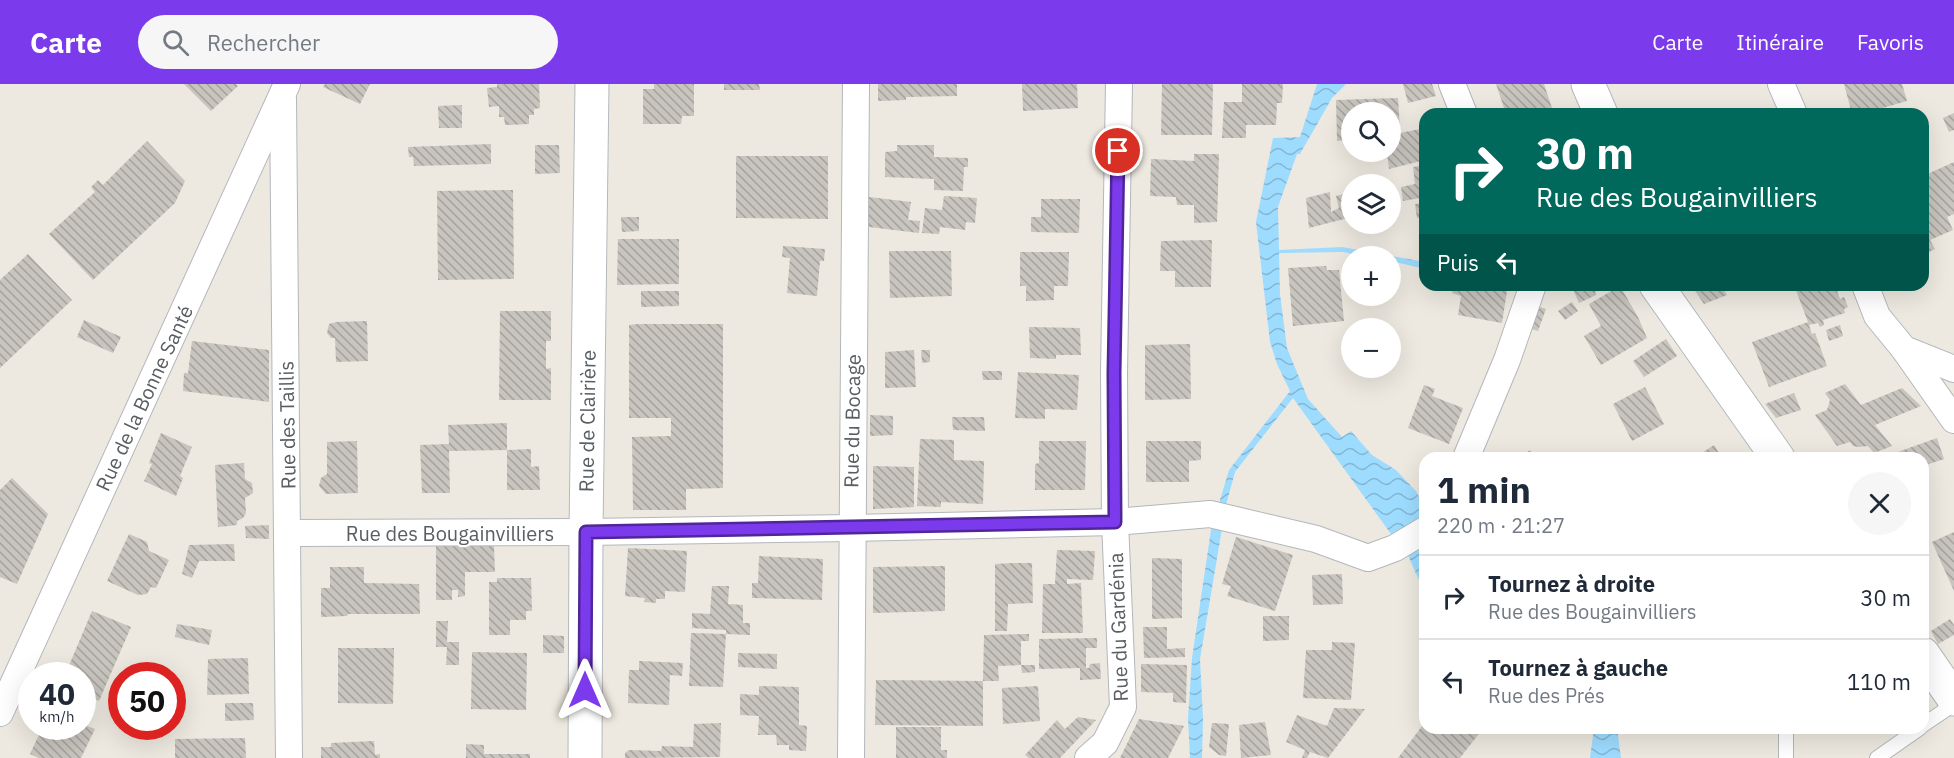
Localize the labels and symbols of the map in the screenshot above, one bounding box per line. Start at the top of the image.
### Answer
pin [1092,125,1143,176]
street label: Rue de la Bonne Santé [89,301,199,495]
street label: Rue de Clairière [572,350,602,492]
street label: Rue du Bocage [837,354,867,488]
street label: Rue des Taillis [272,361,302,489]
street label: Rue des Bougainvilliers [346,520,554,547]
street label: Rue du Gardénia [1102,552,1134,702]
position arrow [553,658,617,722]
speed limit sign: 50 [108,662,186,740]

